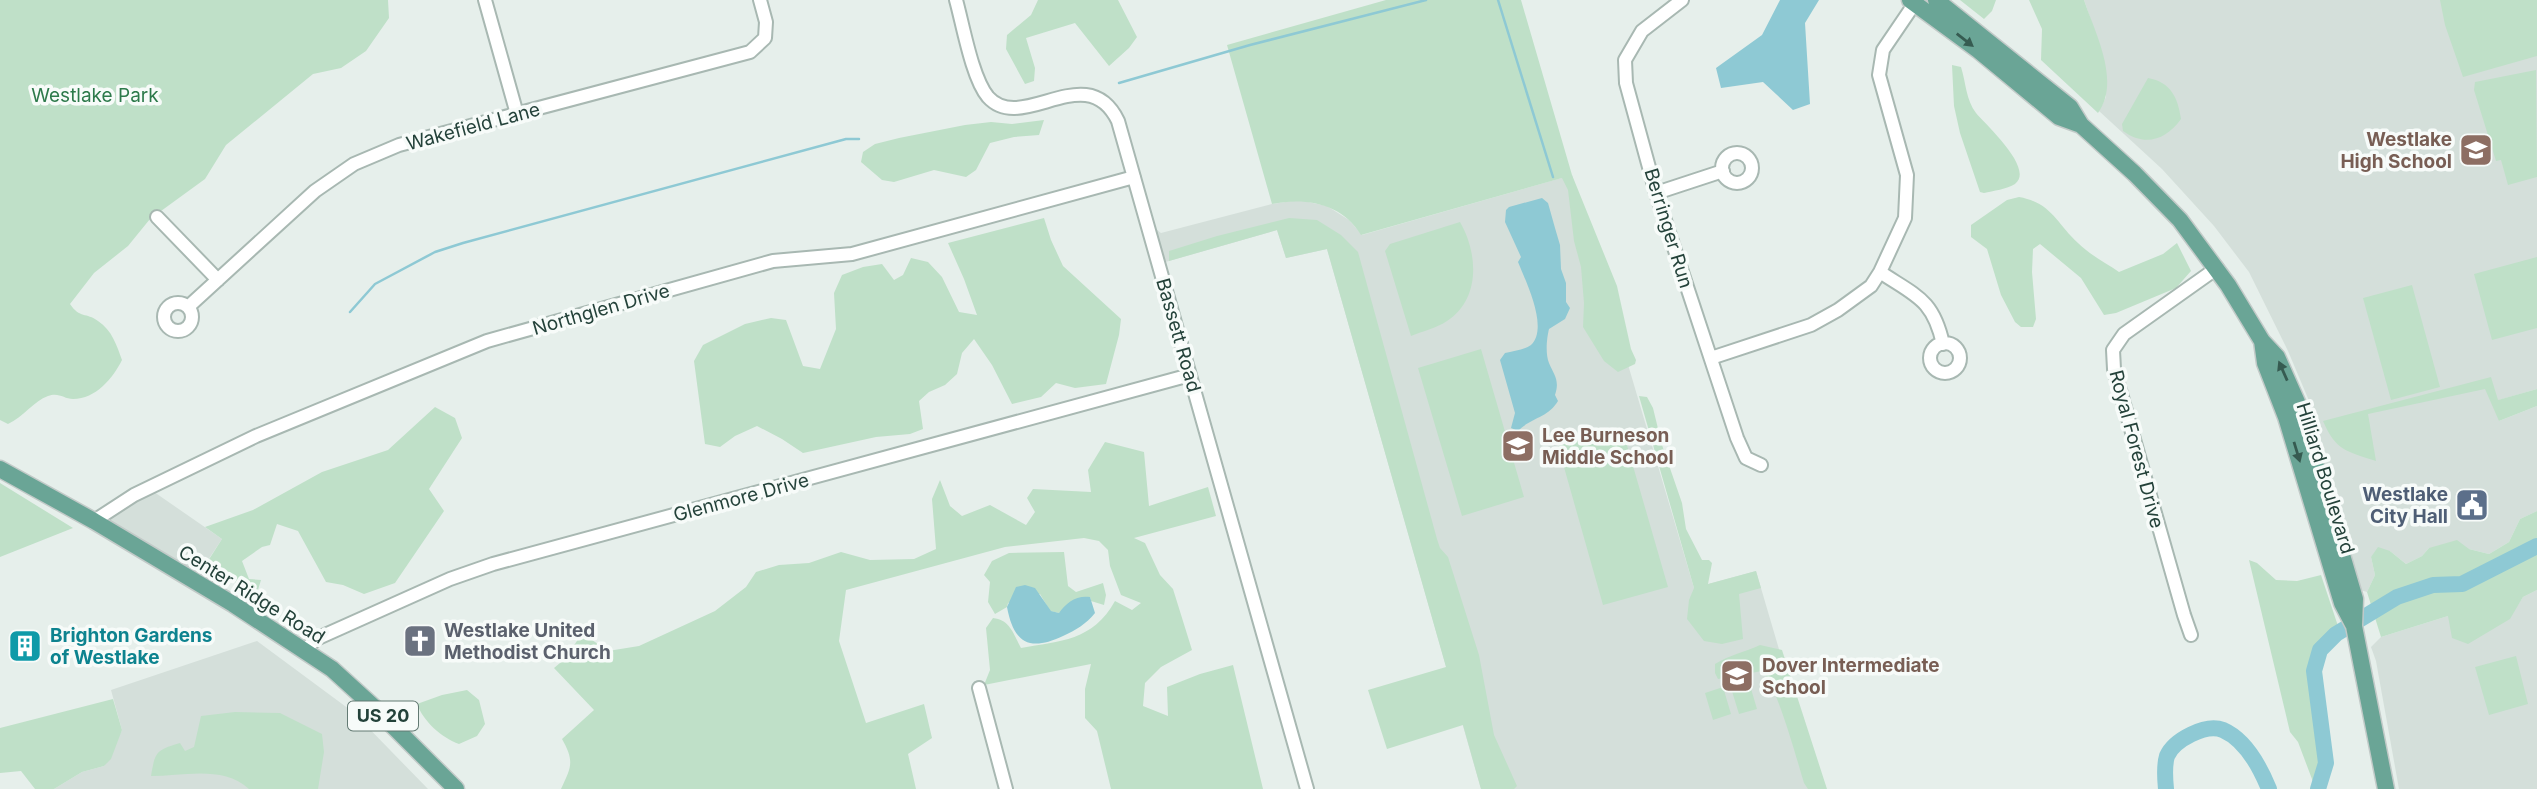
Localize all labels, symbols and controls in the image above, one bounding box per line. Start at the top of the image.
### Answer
one-way arrow [1956,33,1974,47]
park label: Westlake Park [31,84,159,107]
street label: Wakefield Lane [404,98,543,155]
place label: Westlake High School [2340,128,2452,173]
school or university icon: Westlake High School [2457,131,2495,169]
street label: Berringer Run [1639,165,1698,291]
street label: Bassett Road [1151,276,1206,395]
street label: Northglen Drive [530,279,672,340]
one-way arrow [2277,360,2288,381]
street label: Royal Forest Drive [2104,368,2169,531]
street label: Hilliard Boulevard [2292,400,2359,557]
place label: Lee Burneson Middle School [1542,424,1674,469]
school or university icon: Lee Burneson Middle School [1499,427,1537,465]
one-way arrow [2293,442,2303,463]
street label: Glenmore Drive [671,468,811,527]
place label: Westlake City Hall [2362,483,2448,528]
public building icon: Westlake City Hall [2453,486,2491,524]
street label: Center Ridge Road [174,540,329,649]
place label: Westlake United Methodist Church [444,619,611,664]
church icon: Westlake United Methodist Church [401,622,439,660]
place label: Brighton Gardens of Westlake [50,624,213,669]
building icon: Brighton Gardens of Westlake [6,627,44,665]
place label: Dover Intermediate School [1762,654,1940,699]
school or university icon: Dover Intermediate School [1718,657,1756,695]
road number: US 20 [348,702,418,730]

